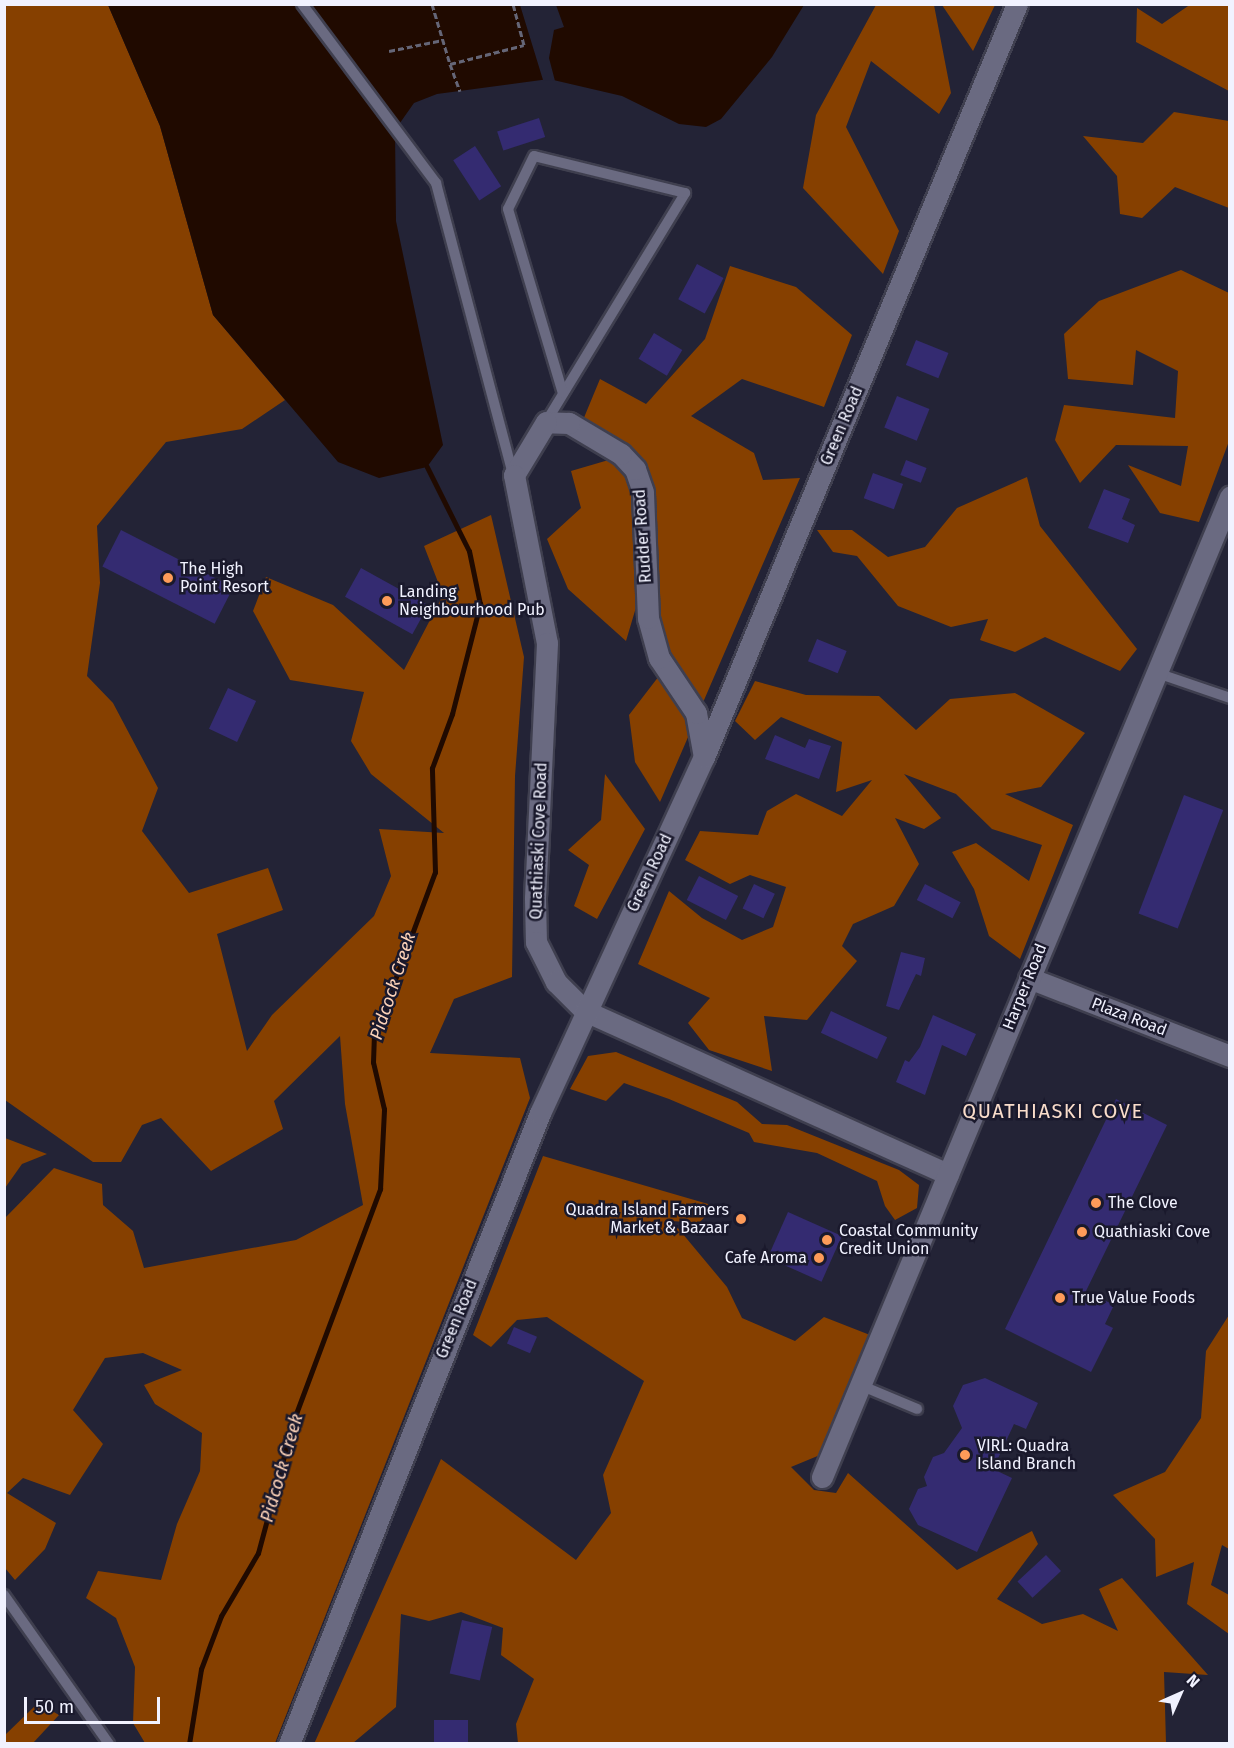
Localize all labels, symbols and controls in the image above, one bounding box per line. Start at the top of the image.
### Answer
street label: Green Road [817,384,867,468]
street label: Rudder Road [630,488,656,584]
place label: The High Point Resort [180,559,269,597]
marker: The High Point Resort [161,571,175,585]
place label: Landing Neighbourhood Pub [399,582,545,620]
marker: Landing Neighbourhood Pub [380,594,394,608]
street label: Quathiaski Cove Road [527,762,551,920]
street label: Green Road [624,831,676,915]
water label: Pidcock Creek [365,929,421,1043]
street label: Harper Road [999,941,1051,1033]
street label: Plaza Road [1089,994,1169,1040]
district label: QUATHIASKI COVE [962,1099,1144,1123]
place label: The Clove [1108,1193,1178,1213]
marker: The Clove [1089,1196,1103,1210]
place label: Quadra Island Farmers Market & Bazaar [565,1200,729,1238]
marker: Quadra Island Farmers Market & Bazaar [734,1212,748,1226]
place label: Coastal Community Credit Union [839,1221,978,1259]
place label: Quathiaski Cove [1094,1222,1210,1242]
marker: Quathiaski Cove [1075,1225,1089,1239]
marker: Coastal Community Credit Union [820,1233,834,1247]
place label: Cafe Aroma [725,1248,807,1268]
marker: Cafe Aroma [812,1251,826,1265]
street label: Green Road [432,1277,482,1361]
place label: True Value Foods [1072,1288,1195,1308]
marker: True Value Foods [1053,1291,1067,1305]
water label: Pidcock Creek [256,1411,308,1525]
place label: VIRL: Quadra Island Branch [977,1436,1076,1474]
marker: VIRL: Quadra Island Branch [958,1448,972,1462]
north arrow [1150,1664,1210,1724]
text: N [1183,1670,1204,1691]
scale bar [27,1685,164,1723]
text: 50 m [35,1696,74,1718]

